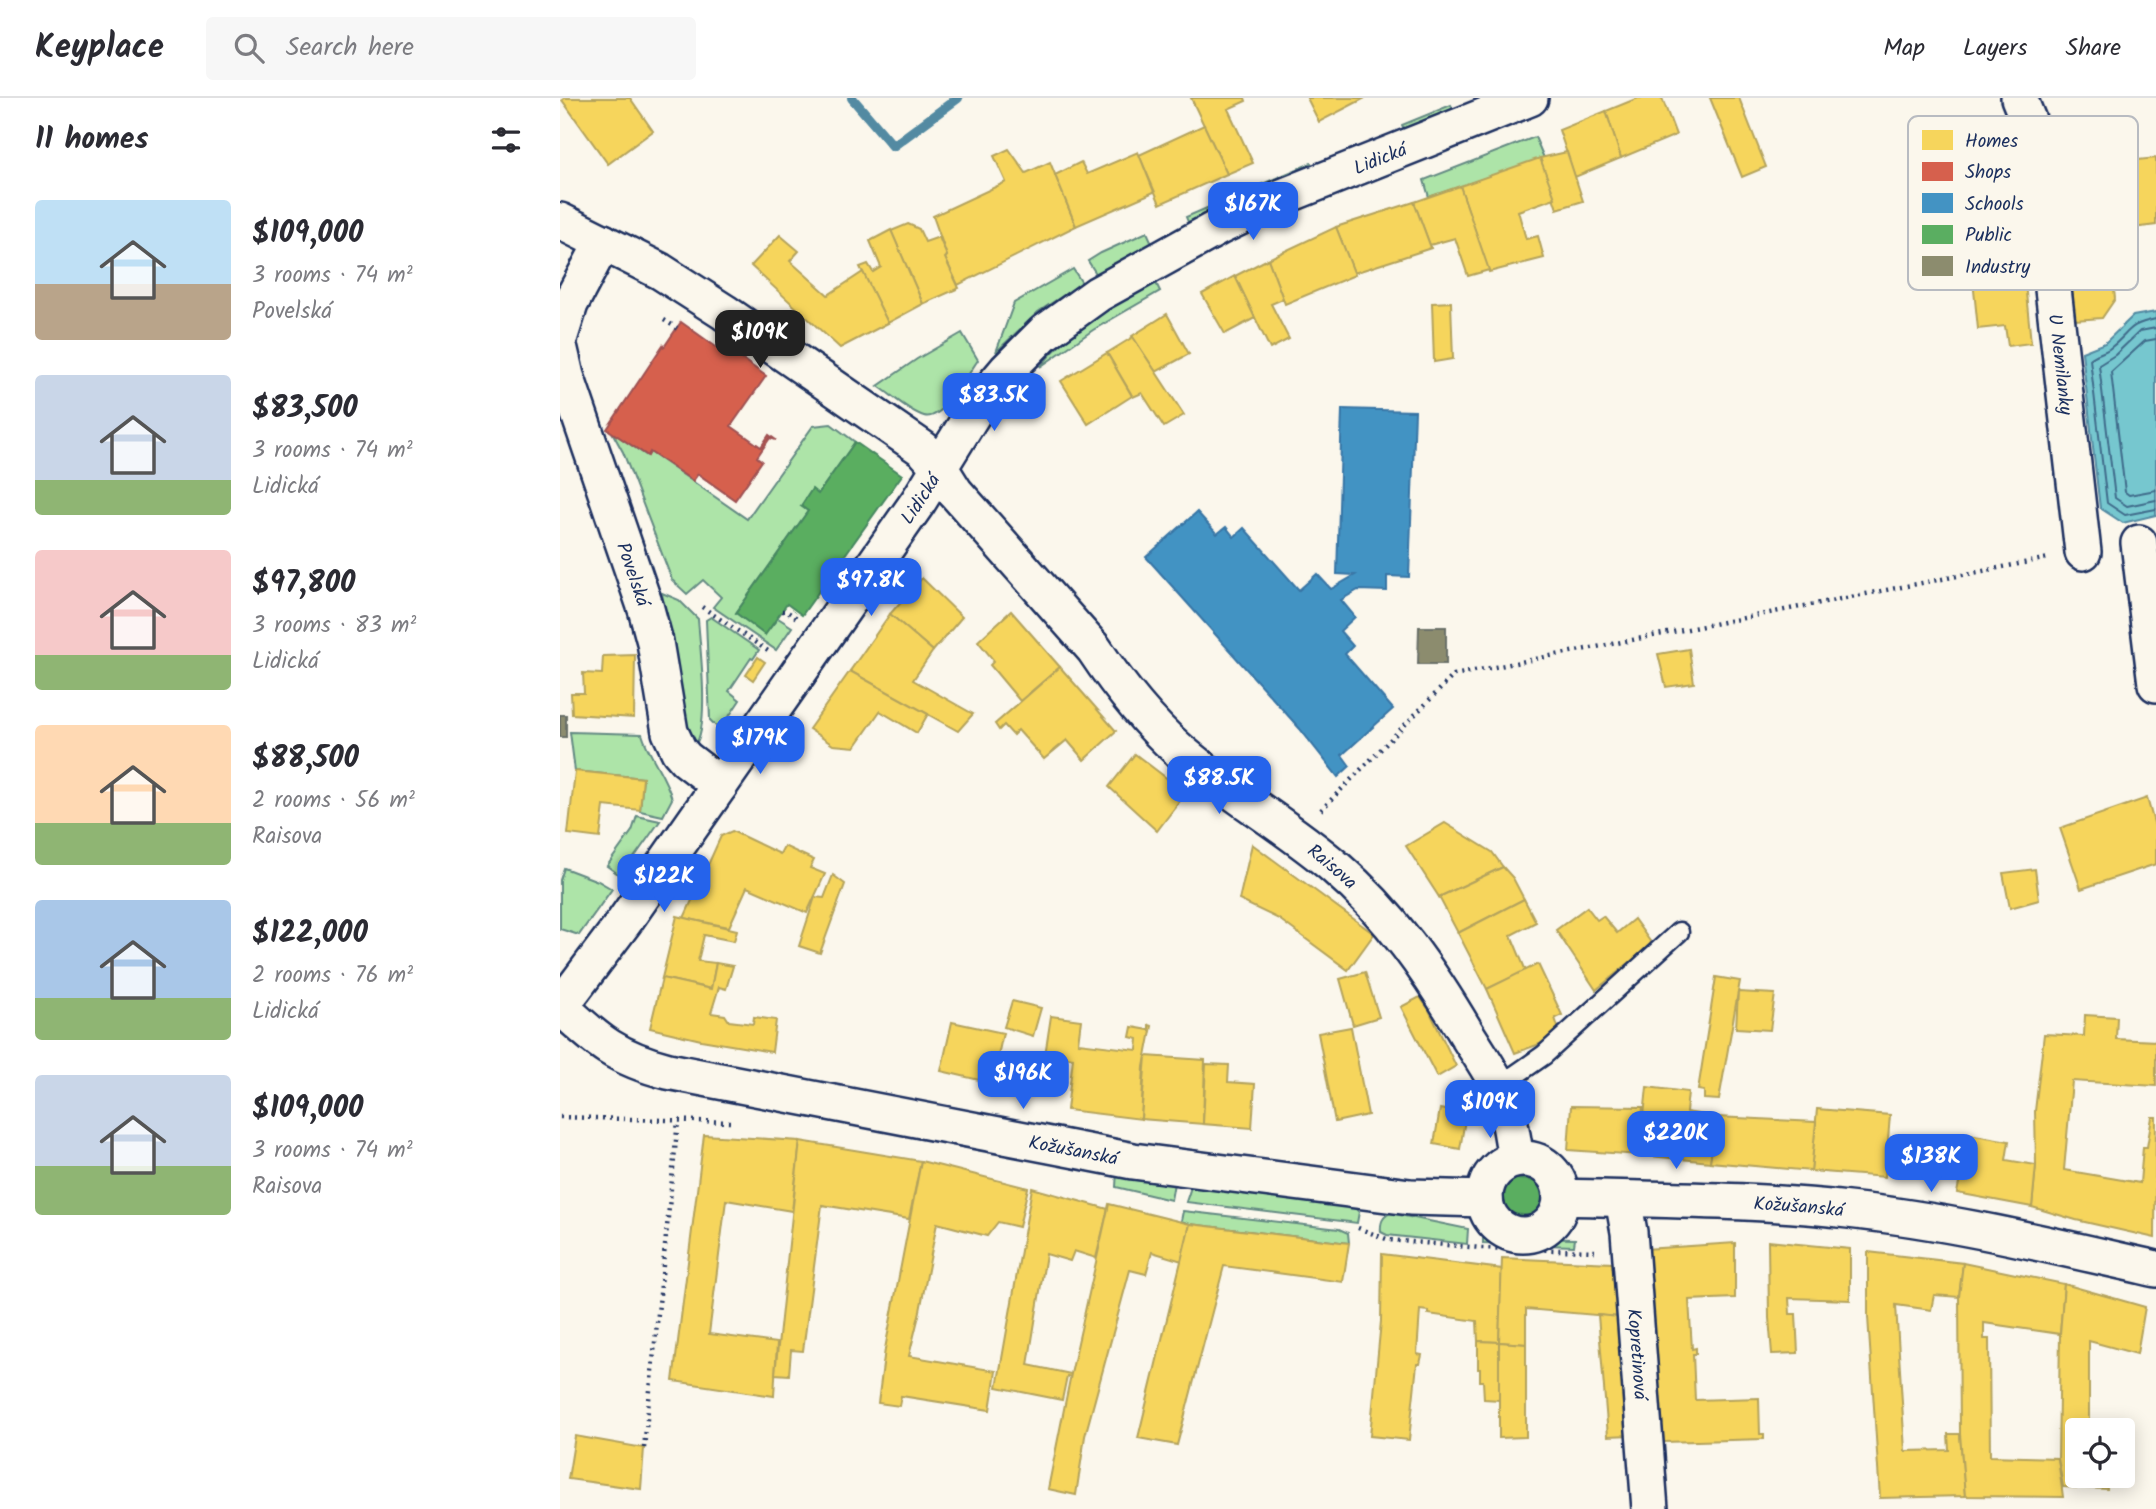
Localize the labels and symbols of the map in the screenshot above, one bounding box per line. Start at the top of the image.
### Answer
legend [1908,116,2138,290]
text: Homes [1965,127,2018,157]
street label: Lidická [1349,135,1414,184]
text: Shops [1965,158,2011,188]
pin: $167K [1204,183,1302,242]
text: Schools [1965,190,2024,220]
text: Public [1965,221,2012,251]
text: Industry [1965,253,2031,283]
pin: $109K [711,310,809,370]
street label: U Nemilanky [2039,312,2080,418]
pin: $83.5K [937,374,1051,433]
street label: Lidická [894,467,950,531]
street label: Povelská [607,538,658,613]
pin: $97.8K [814,559,928,618]
pin: $179K [711,716,809,776]
pin: $88.5K [1162,756,1276,816]
street label: Raisova [1300,837,1364,897]
pin: $122K [615,854,713,914]
pin: $196K [974,1052,1072,1111]
pin: $109K [1441,1080,1539,1140]
pin: $220K [1627,1112,1725,1171]
street label: Kožušanská [1026,1128,1122,1175]
pin: $138K [1882,1134,1980,1194]
street label: Kožušanská [1753,1189,1847,1227]
street label: Kopretinová [1618,1308,1655,1403]

